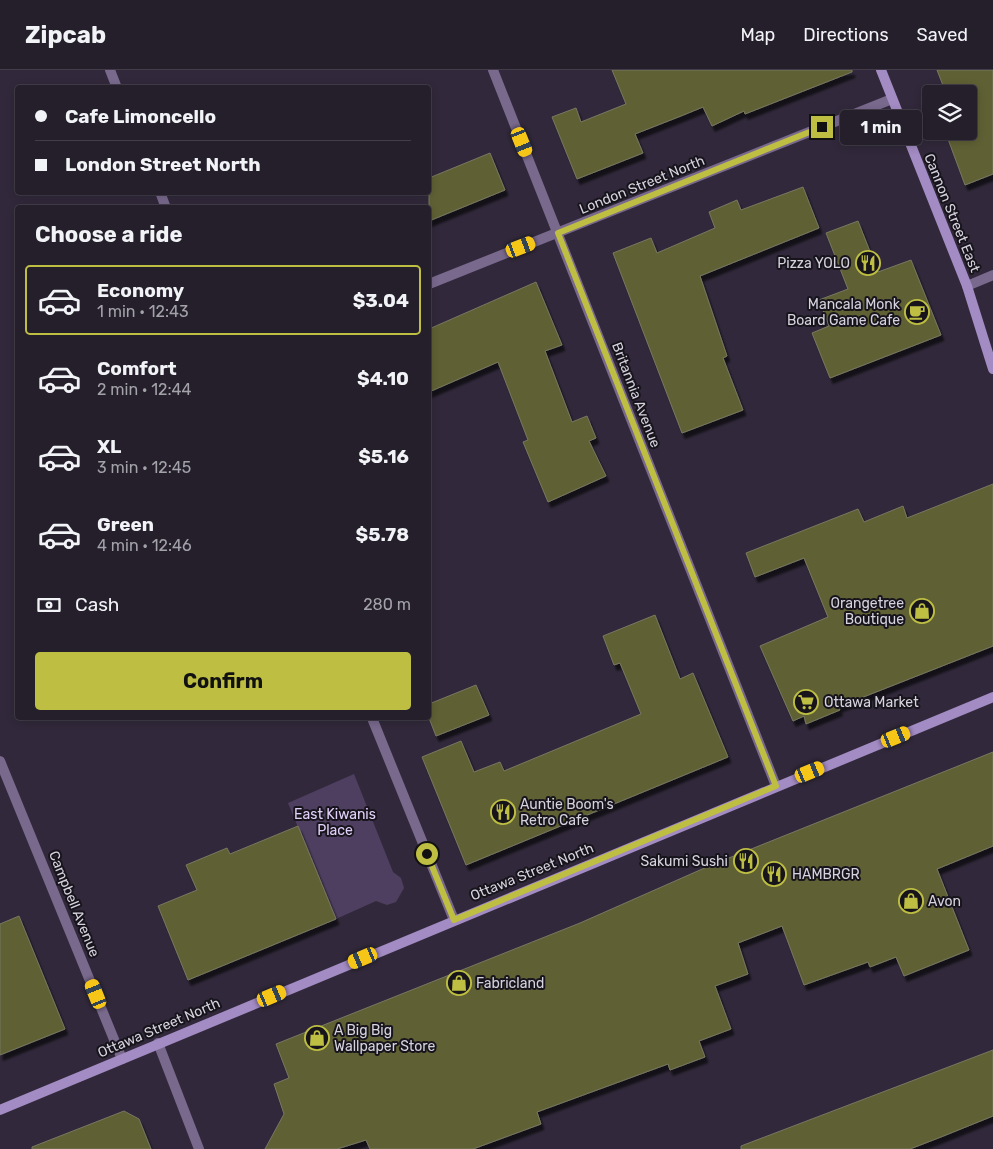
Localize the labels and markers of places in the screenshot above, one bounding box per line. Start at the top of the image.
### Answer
restaurant icon: Pizza YOLO [855,250,881,276]
place label: Pizza YOLO [777,255,850,272]
place label: Mancala Monk Board Game Cafe [787,296,901,329]
cafe icon: Mancala Monk Board Game Cafe [904,299,930,325]
place label: Orangetree Boutique [831,595,904,628]
shop icon: Orangetree Boutique [909,598,935,624]
supermarket icon: Ottawa Market [793,689,819,715]
place label: Ottawa Market [824,694,919,711]
place label: Auntie Boom's Retro Cafe [520,796,614,829]
restaurant icon: Auntie Boom's Retro Cafe [490,799,516,825]
restaurant icon: Sakumi Sushi [733,848,759,874]
place label: Sakumi Sushi [640,853,728,870]
restaurant icon: HAMBRGR [761,861,787,887]
place label: HAMBRGR [792,866,860,883]
shop icon: Avon [898,888,924,914]
place label: Avon [928,893,961,910]
shop icon: Fabricland [446,970,472,996]
place label: Fabricland [476,975,544,992]
place label: A Big Big Wallpaper Store [334,1022,436,1055]
shop icon: A Big Big Wallpaper Store [304,1025,330,1051]

